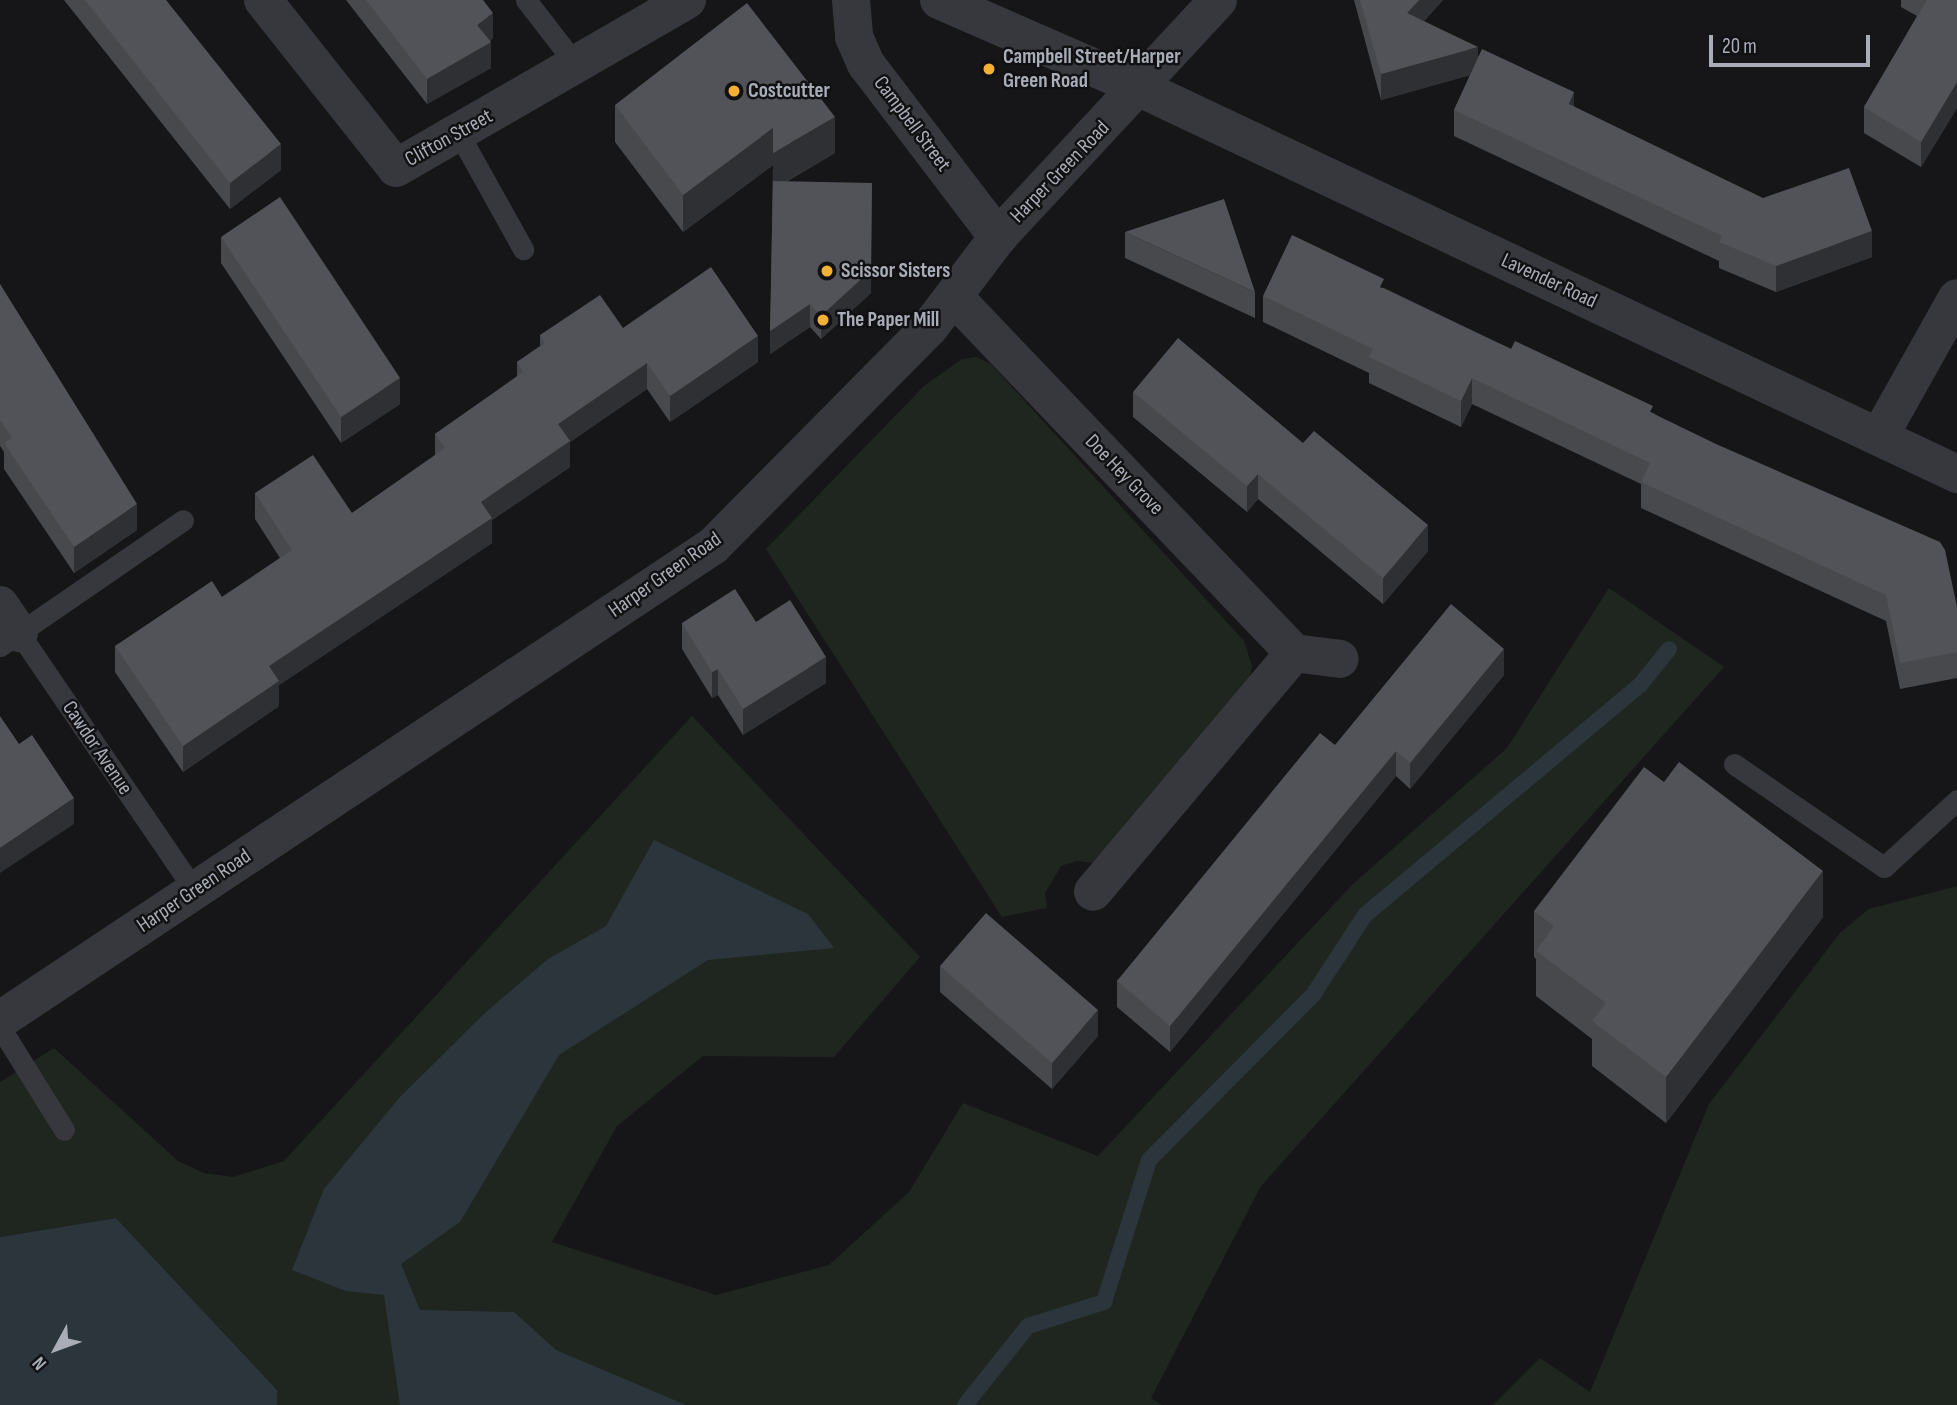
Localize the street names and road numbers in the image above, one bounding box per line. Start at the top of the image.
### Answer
street label: Campbell Street [868,71,956,177]
street label: Clifton Street [401,104,497,172]
street label: Harper Green Road [1005,116,1115,228]
street label: Lavender Road [1497,248,1601,314]
street label: Doe Hey Grove [1079,429,1169,521]
street label: Harper Green Road [604,527,726,623]
street label: Cawdor Avenue [56,696,138,800]
street label: Harper Green Road [132,844,256,938]

